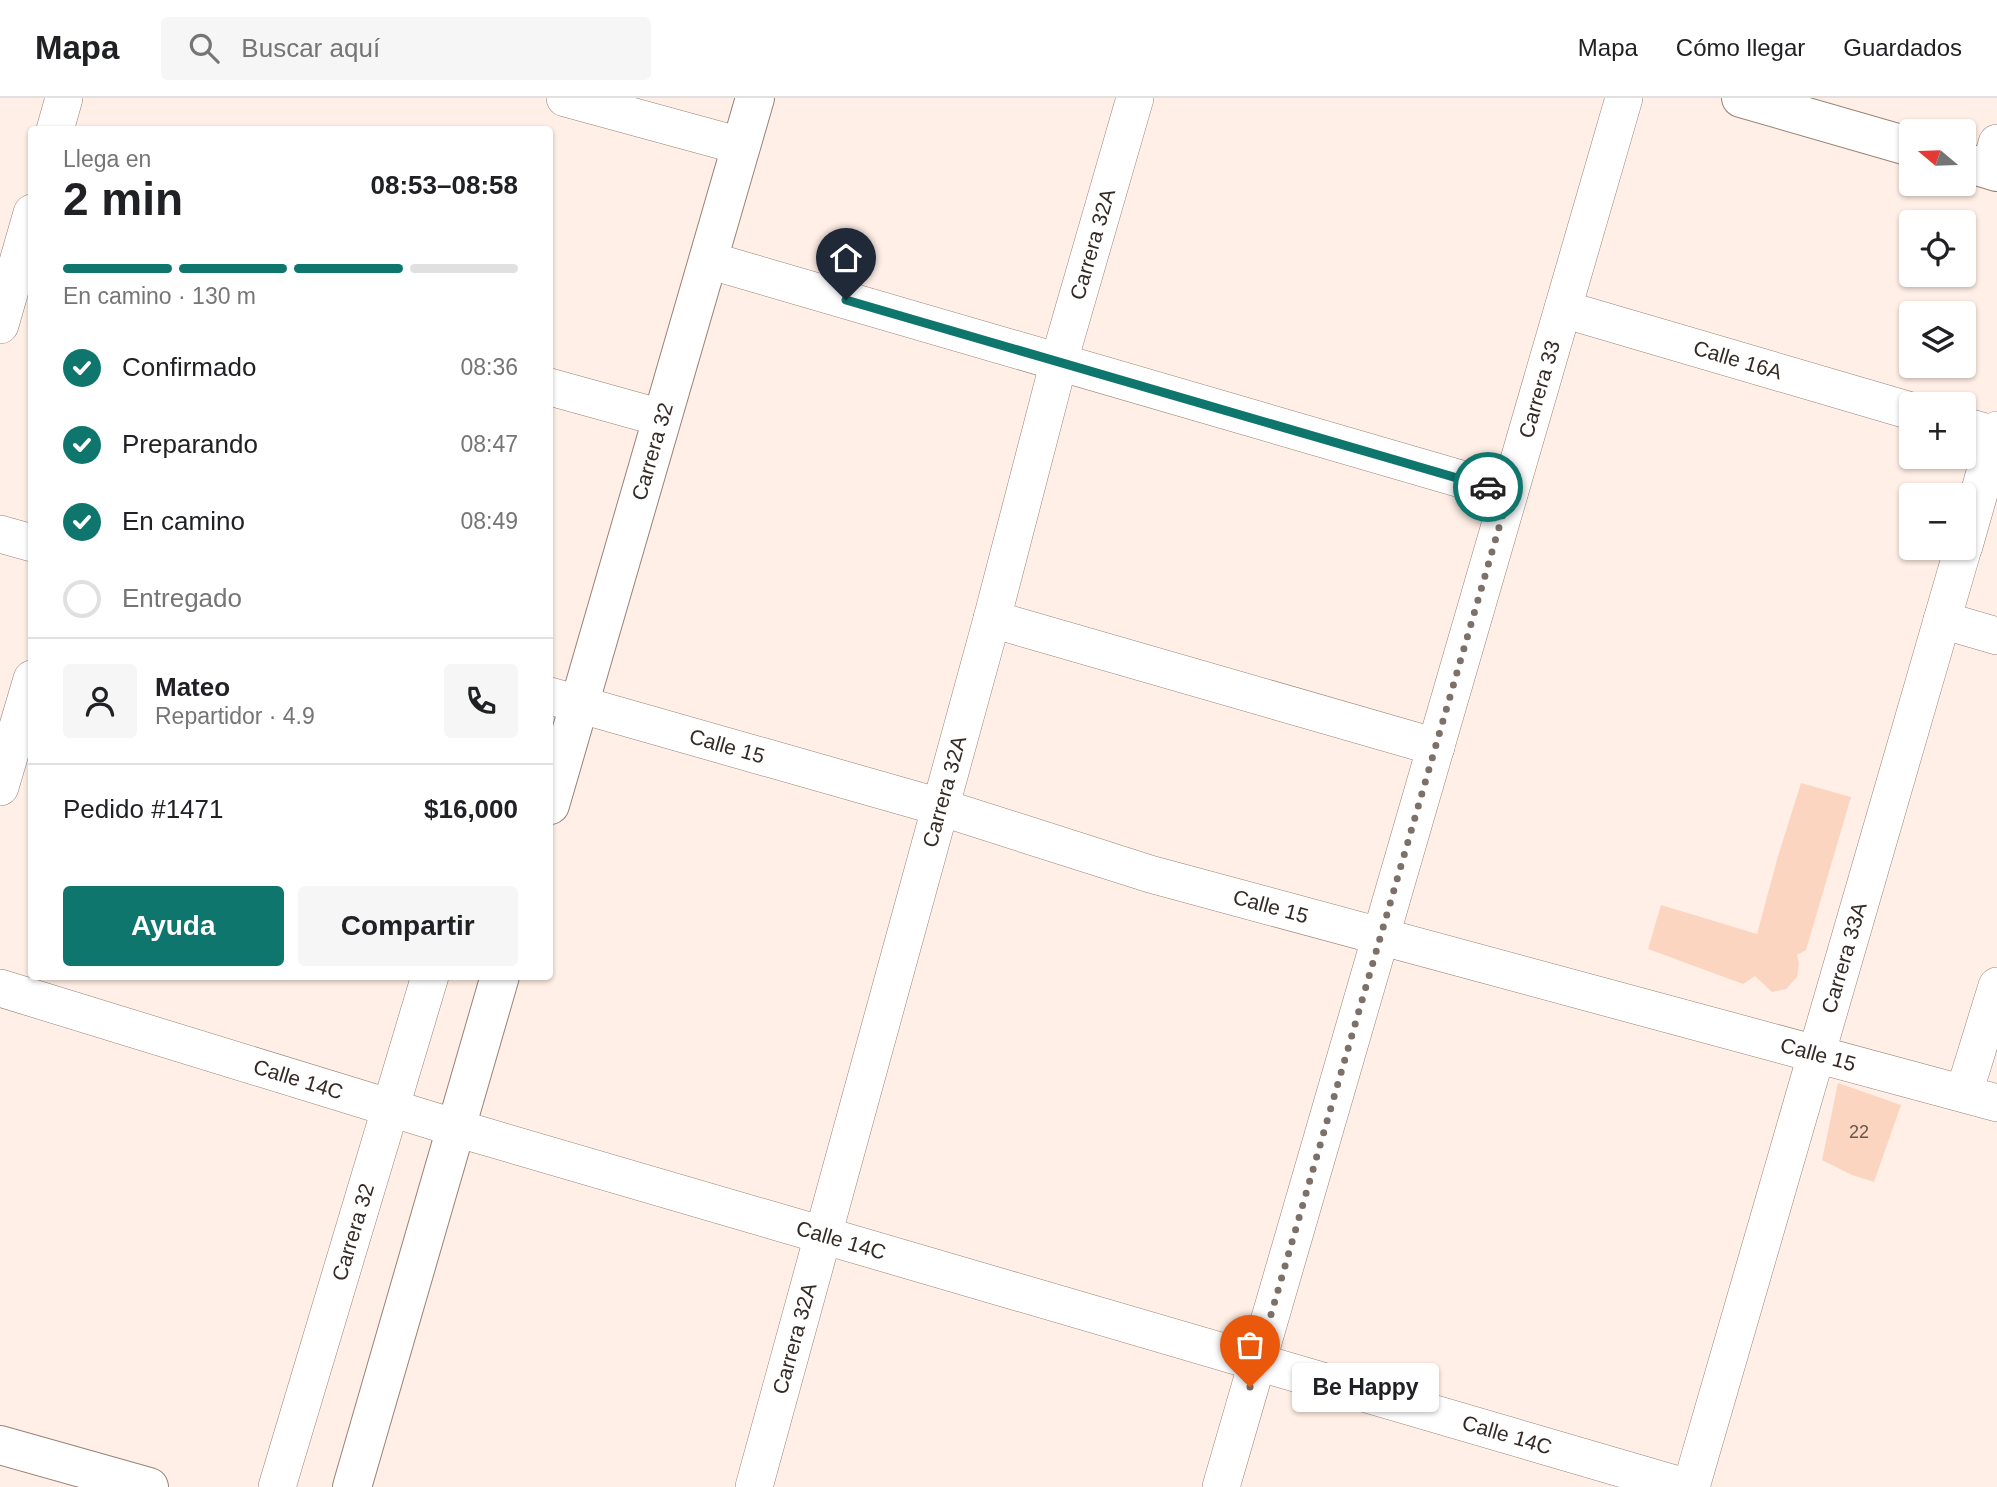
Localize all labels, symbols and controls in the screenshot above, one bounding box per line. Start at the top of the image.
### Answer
search box [161,17,651,80]
text: Mapa [35,29,119,66]
icon: search [185,29,223,67]
text: Buscar aquí [241,33,380,63]
text: Mapa [1578,34,1638,61]
text: Cómo llegar [1676,34,1805,61]
text: Guardados [1843,34,1962,61]
north arrow [1899,119,1976,196]
map controls [1899,119,1976,560]
text: Llega en [63,146,151,172]
text: 08:53–08:58 [371,170,518,200]
text: 2 min [63,173,183,225]
street label: Carrera 32A [1065,186,1119,302]
button: locate [1899,210,1976,287]
pin [816,228,876,300]
icon: home [827,239,865,277]
text: En camino · 130 m [63,283,256,309]
button: layers [1899,301,1976,378]
street label: Calle 16A [1691,336,1785,384]
street label: Carrera 33 [1514,338,1564,441]
icon: check [63,349,101,387]
text: Confirmado [122,352,256,382]
text: 08:36 [460,354,518,380]
button: + [1899,392,1976,469]
street label: Carrera 32 [627,400,677,503]
icon: check [63,426,101,464]
text: Preparando [122,429,258,459]
text: 08:47 [460,431,518,457]
courier [1453,452,1523,522]
icon: car [1469,468,1507,506]
button: − [1899,483,1976,560]
icon: check [63,503,101,541]
text: En camino [122,506,245,536]
text: 08:49 [460,508,518,534]
text: Entregado [122,583,242,613]
button: person [63,664,137,738]
button: phone [444,664,518,738]
text: Mateo [155,672,230,702]
text: Repartidor · 4.9 [155,703,315,729]
street label: Calle 15 [687,724,767,768]
street label: Carrera 32A [918,733,970,850]
text: Pedido #1471 [63,794,223,824]
text: $16,000 [424,794,518,824]
street label: Calle 15 [1231,885,1311,927]
button: Ayuda [63,886,284,966]
button: Compartir [298,886,518,966]
street label: Carrera 33A [1817,899,1871,1016]
street label: Calle 15 [1778,1033,1858,1075]
street label: Calle 14C [251,1055,346,1104]
house number: 22 [1849,1122,1869,1142]
street label: Carrera 32 [327,1181,378,1283]
street label: Calle 14C [794,1216,889,1264]
street label: Carrera 32A [768,1280,820,1397]
pin [1220,1315,1280,1387]
icon: bag [1231,1326,1269,1364]
callout: Be Happy [1292,1362,1439,1412]
text: Be Happy [1312,1374,1419,1400]
street label: Calle 14C [1460,1411,1555,1459]

